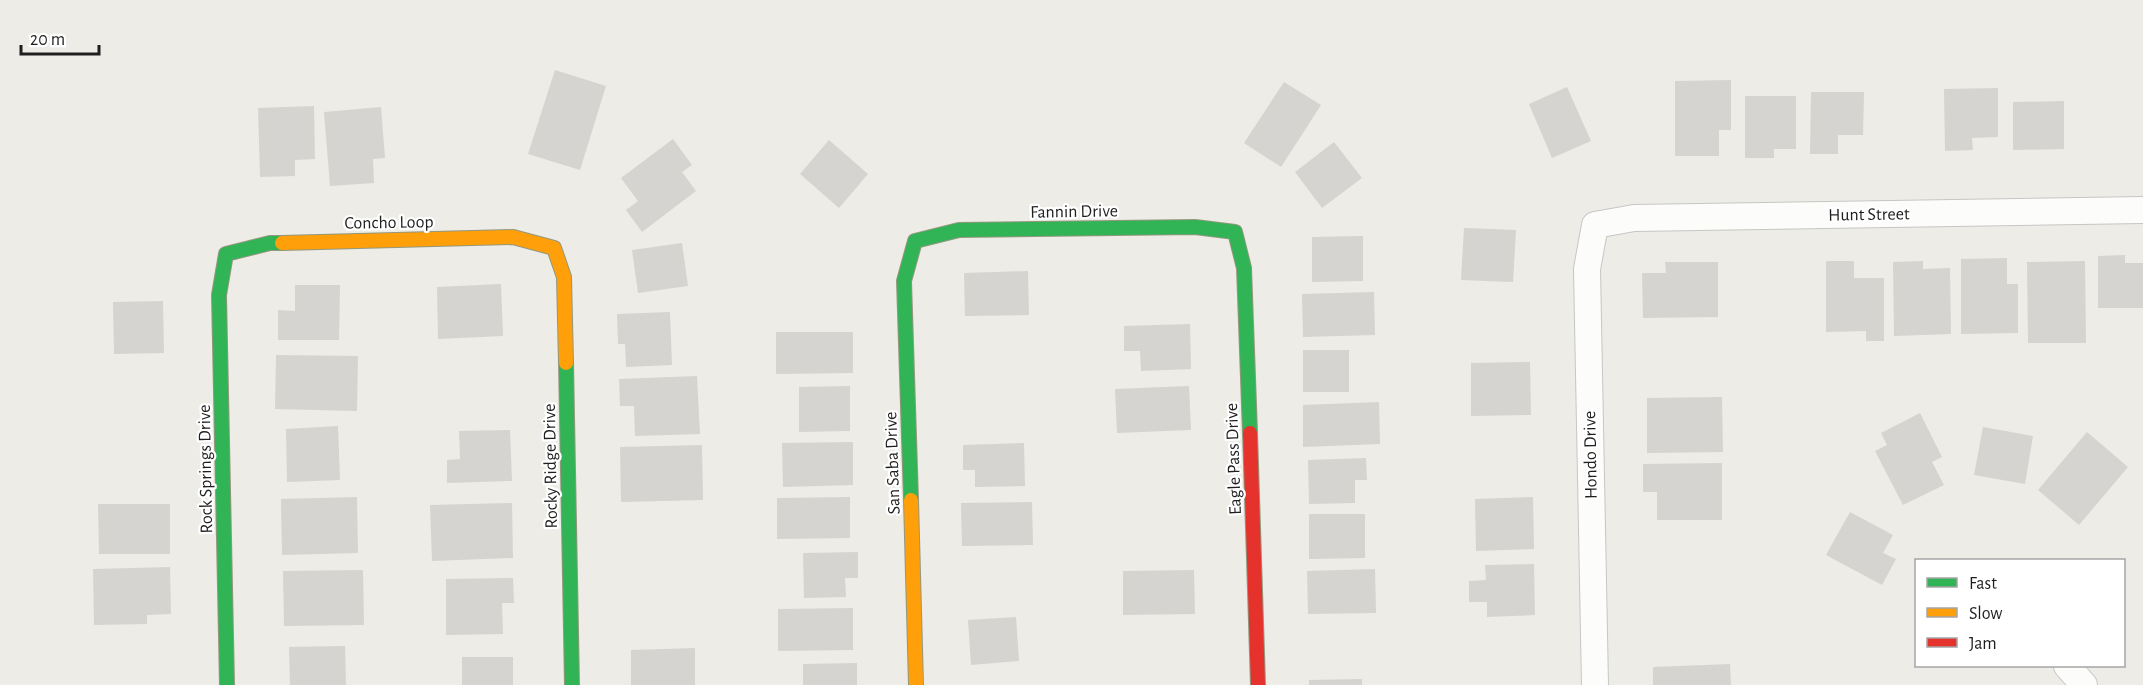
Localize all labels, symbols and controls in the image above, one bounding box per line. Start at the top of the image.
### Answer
scale bar [21,18,99,56]
text: 20 m [30,31,65,49]
street label: Fannin Drive [1030,202,1118,222]
street label: Hunt Street [1828,205,1910,225]
street label: Concho Loop [344,213,434,233]
street label: Rocky Ridge Drive [541,403,561,529]
street label: Eagle Pass Drive [1223,403,1245,515]
street label: Rock Springs Drive [196,404,216,534]
street label: San Saba Drive [882,411,904,515]
street label: Hondo Drive [1581,411,1601,499]
legend [1915,559,2125,667]
text: Fast [1969,575,1997,593]
text: Slow [1969,605,2002,623]
text: Jam [1969,635,1997,653]

